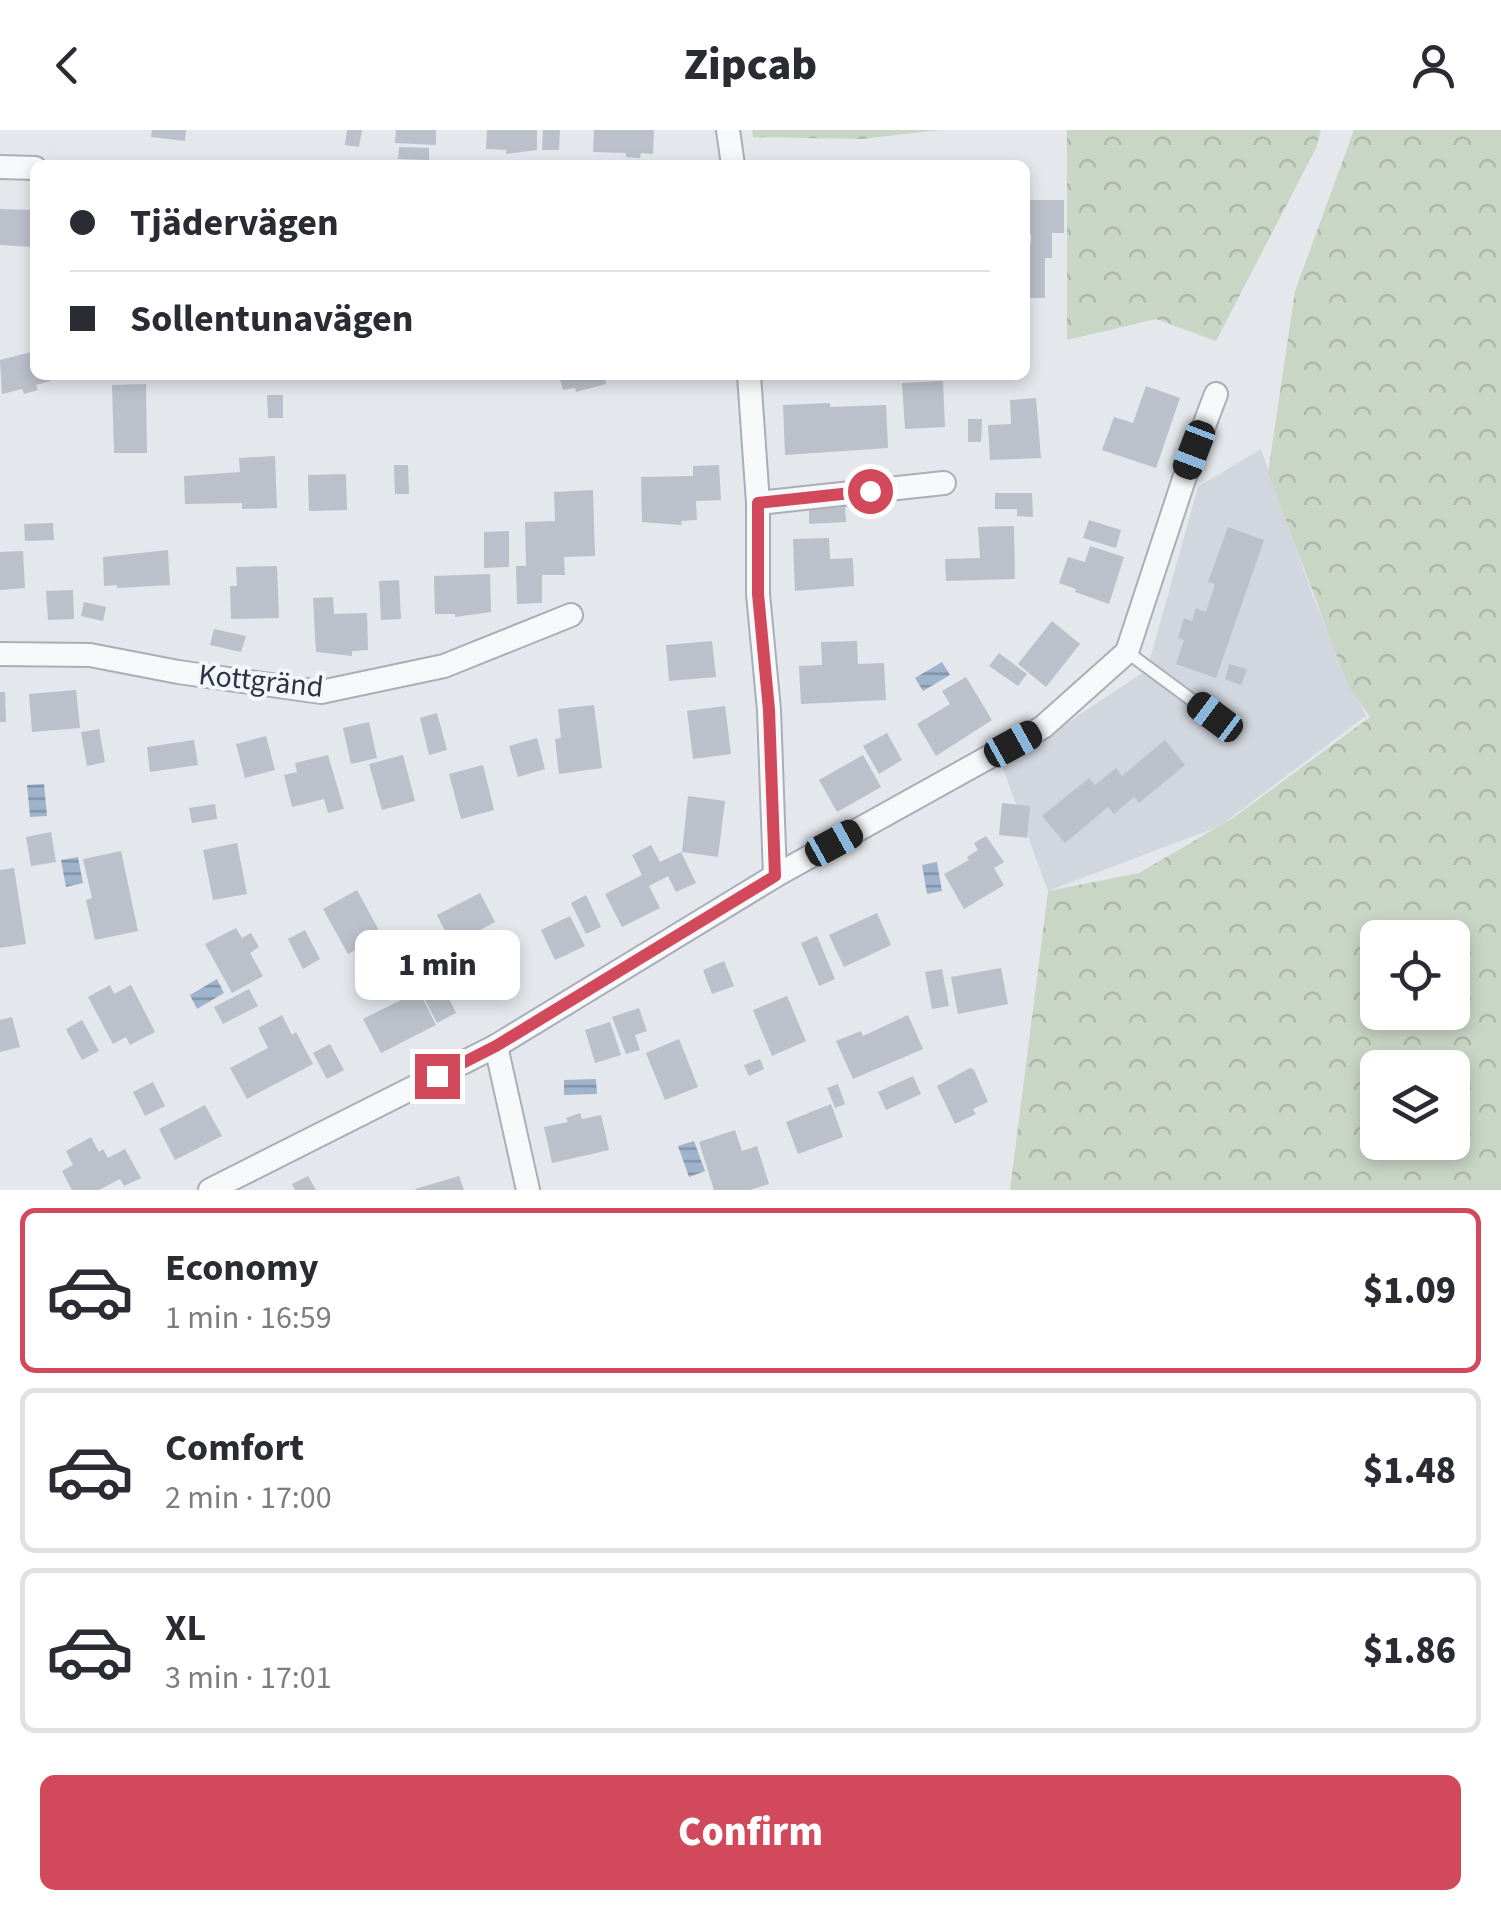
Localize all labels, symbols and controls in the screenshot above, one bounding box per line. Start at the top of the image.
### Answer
text: Zipcab [684,33,817,97]
icon: back [40,38,95,93]
icon: person [1406,38,1461,93]
text: Tjädervägen [130,196,339,250]
text: Sollentunavägen [130,292,413,346]
car [1169,417,1219,483]
route start [848,469,893,514]
street label: Kottgränd [196,653,326,709]
car [1182,687,1248,747]
car [979,716,1047,772]
car [800,815,868,871]
map controls [1360,920,1470,1160]
button: locate [1360,920,1470,1030]
callout: 1 min [354,931,520,1001]
text: 1 min [398,942,477,988]
button: layers [1360,1050,1470,1160]
route end [415,1054,460,1099]
text: Economy [165,1241,318,1295]
icon: car [45,1246,135,1336]
text: $1.09 [1363,1264,1456,1318]
text: 1 min · 16:59 [165,1295,332,1341]
text: Comfort [165,1421,304,1475]
icon: car [45,1426,135,1516]
text: $1.48 [1363,1444,1456,1498]
text: 2 min · 17:00 [165,1475,332,1521]
text: XL [165,1601,206,1655]
icon: car [45,1606,135,1696]
text: $1.86 [1363,1624,1456,1678]
text: 3 min · 17:01 [165,1655,332,1701]
button: Confirm [40,1775,1461,1890]

